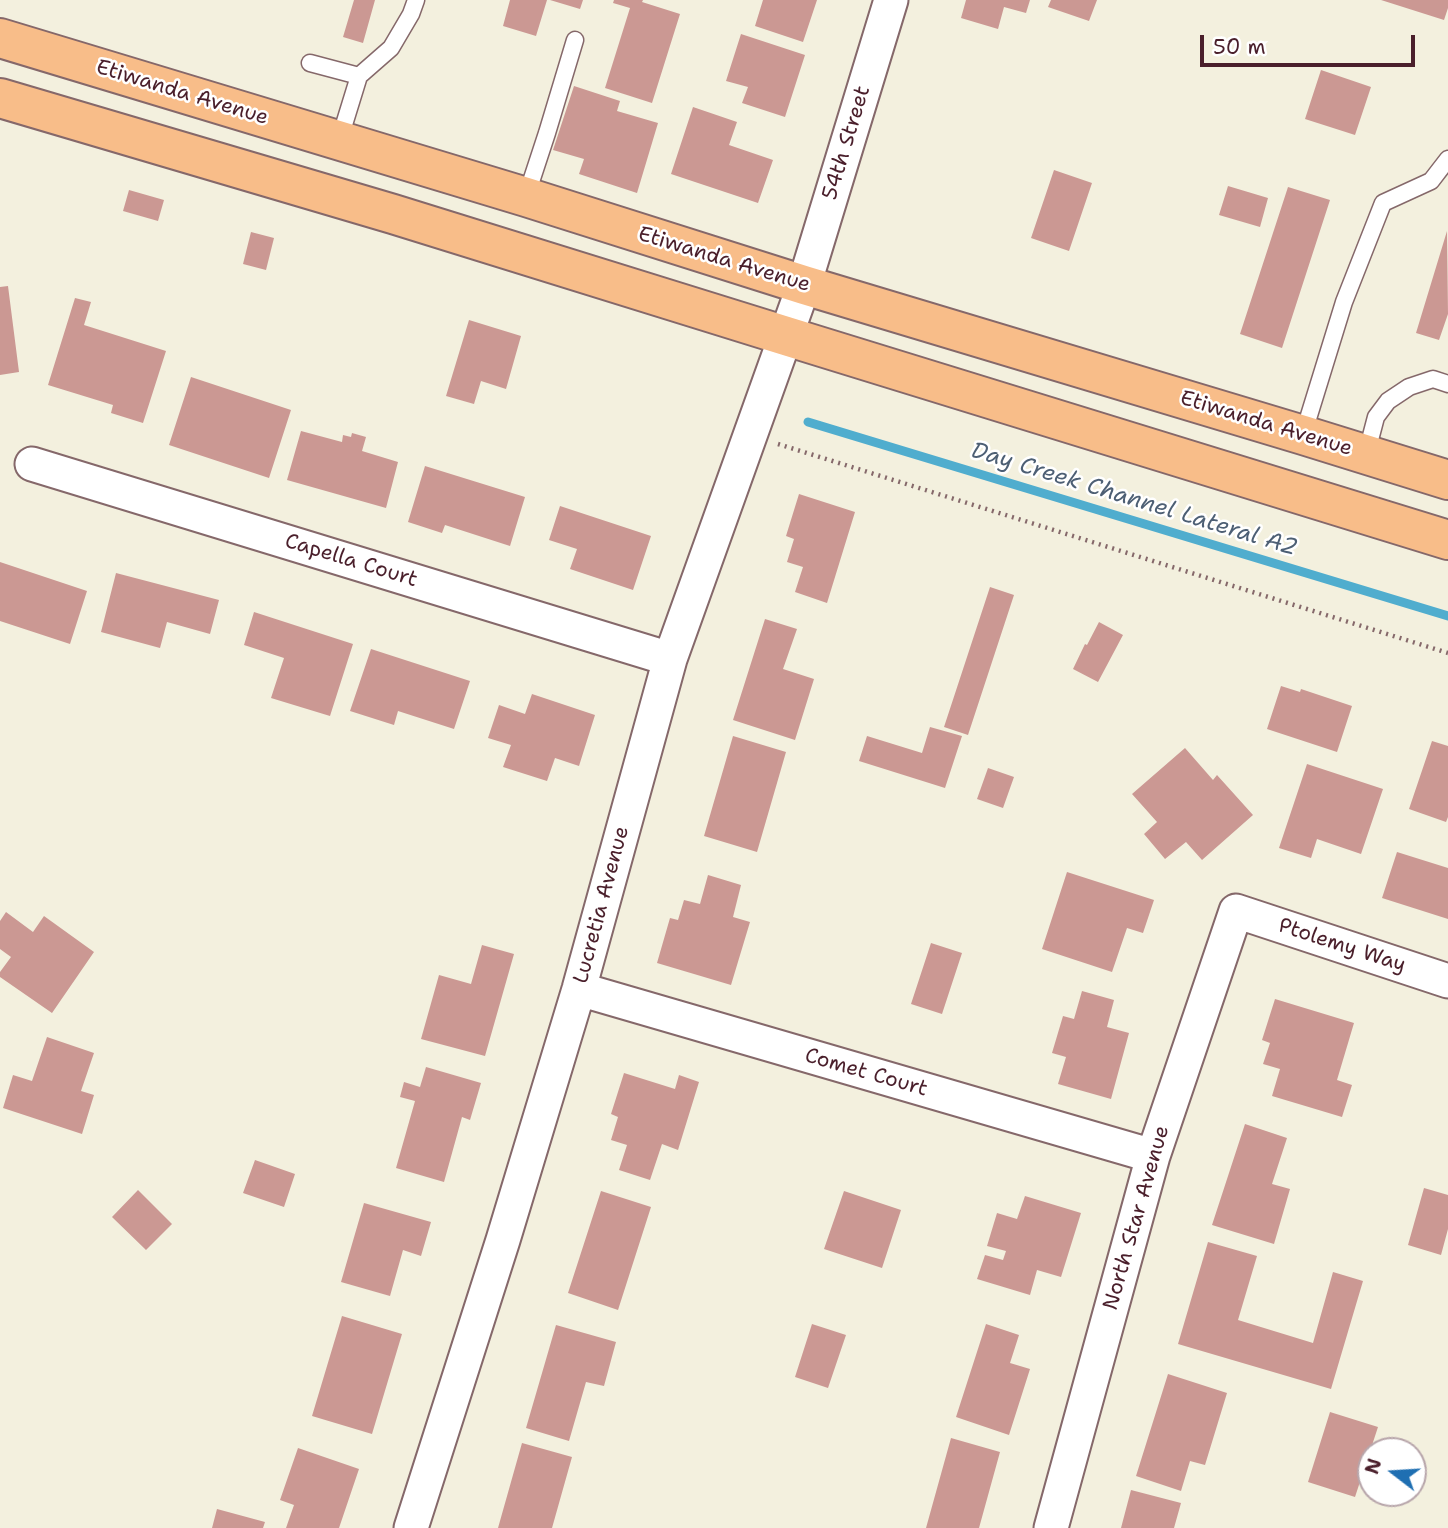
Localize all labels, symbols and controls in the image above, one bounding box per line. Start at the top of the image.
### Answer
scale bar [1203,21,1418,65]
text: 50 m [1213,33,1266,61]
street label: Etiwanda Avenue [93,55,271,131]
street label: 54th Street [818,83,876,203]
street label: Etiwanda Avenue [635,222,813,298]
street label: Etiwanda Avenue [1177,386,1355,462]
water label: Day Creek Channel Lateral A2 [968,437,1300,563]
street label: Capella Court [282,529,420,593]
street label: Lucretia Avenue [569,824,635,986]
street label: Ptolemy Way [1275,914,1409,978]
street label: Comet Court [802,1043,930,1103]
street label: North Star Avenue [1099,1123,1175,1313]
north arrow [1357,1437,1427,1507]
text: N [1359,1455,1388,1477]

